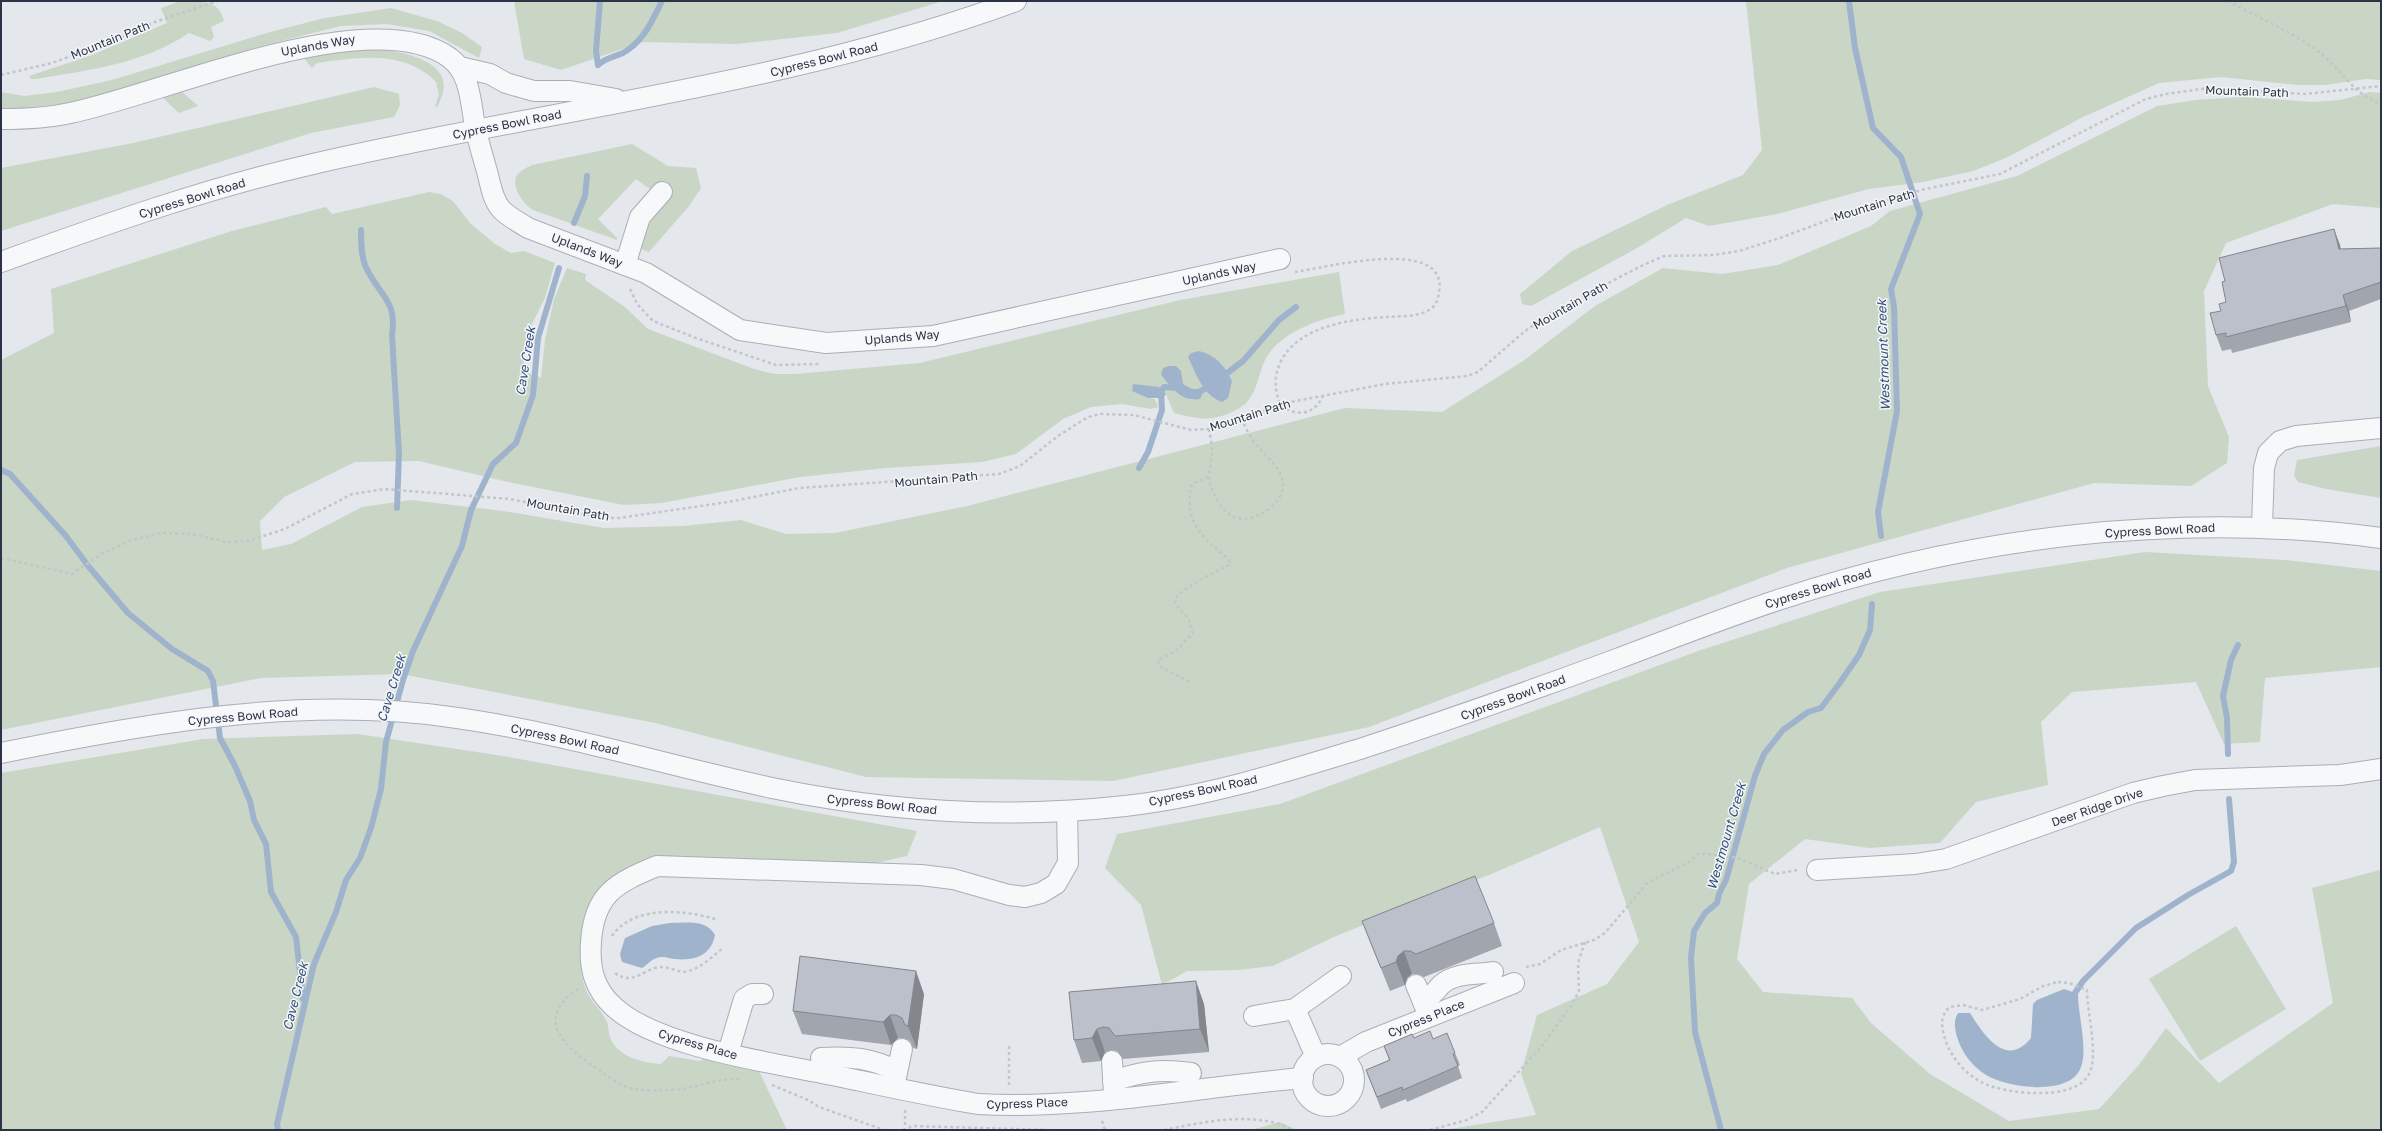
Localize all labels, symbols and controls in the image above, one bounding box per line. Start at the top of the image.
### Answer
street label: Mountain Path [68,17,152,63]
street label: Uplands Way [280,31,357,59]
street label: Cypress Bowl Road [769,38,879,80]
street label: Mountain Path [2205,82,2289,100]
street label: Cypress Bowl Road [451,106,563,142]
street label: Cypress Bowl Road [137,175,247,221]
street label: Mountain Path [1832,186,1916,224]
street label: Uplands Way [549,230,625,271]
street label: Uplands Way [1181,258,1258,288]
street label: Mountain Path [1530,278,1610,332]
water label: Westmount Creek [1873,297,1893,411]
water label: Cave Creek [512,324,539,397]
street label: Uplands Way [864,326,940,348]
street label: Mountain Path [1208,396,1292,434]
street label: Mountain Path [894,468,978,490]
street label: Mountain Path [525,494,611,524]
street label: Cypress Bowl Road [2104,520,2216,540]
street label: Cypress Bowl Road [1763,565,1873,611]
water label: Cave Creek [373,651,409,724]
street label: Cypress Bowl Road [1458,671,1568,723]
street label: Cypress Bowl Road [187,704,299,728]
street label: Cypress Bowl Road [509,720,621,758]
street label: Cypress Bowl Road [1147,771,1259,809]
water label: Westmount Creek [1703,779,1749,892]
street label: Deer Ridge Drive [2049,784,2145,830]
street label: Cypress Bowl Road [826,791,938,817]
water label: Cave Creek [279,959,312,1032]
street label: Cypress Place [1385,996,1467,1040]
street label: Cypress Place [657,1026,739,1062]
street label: Cypress Place [986,1094,1068,1112]

